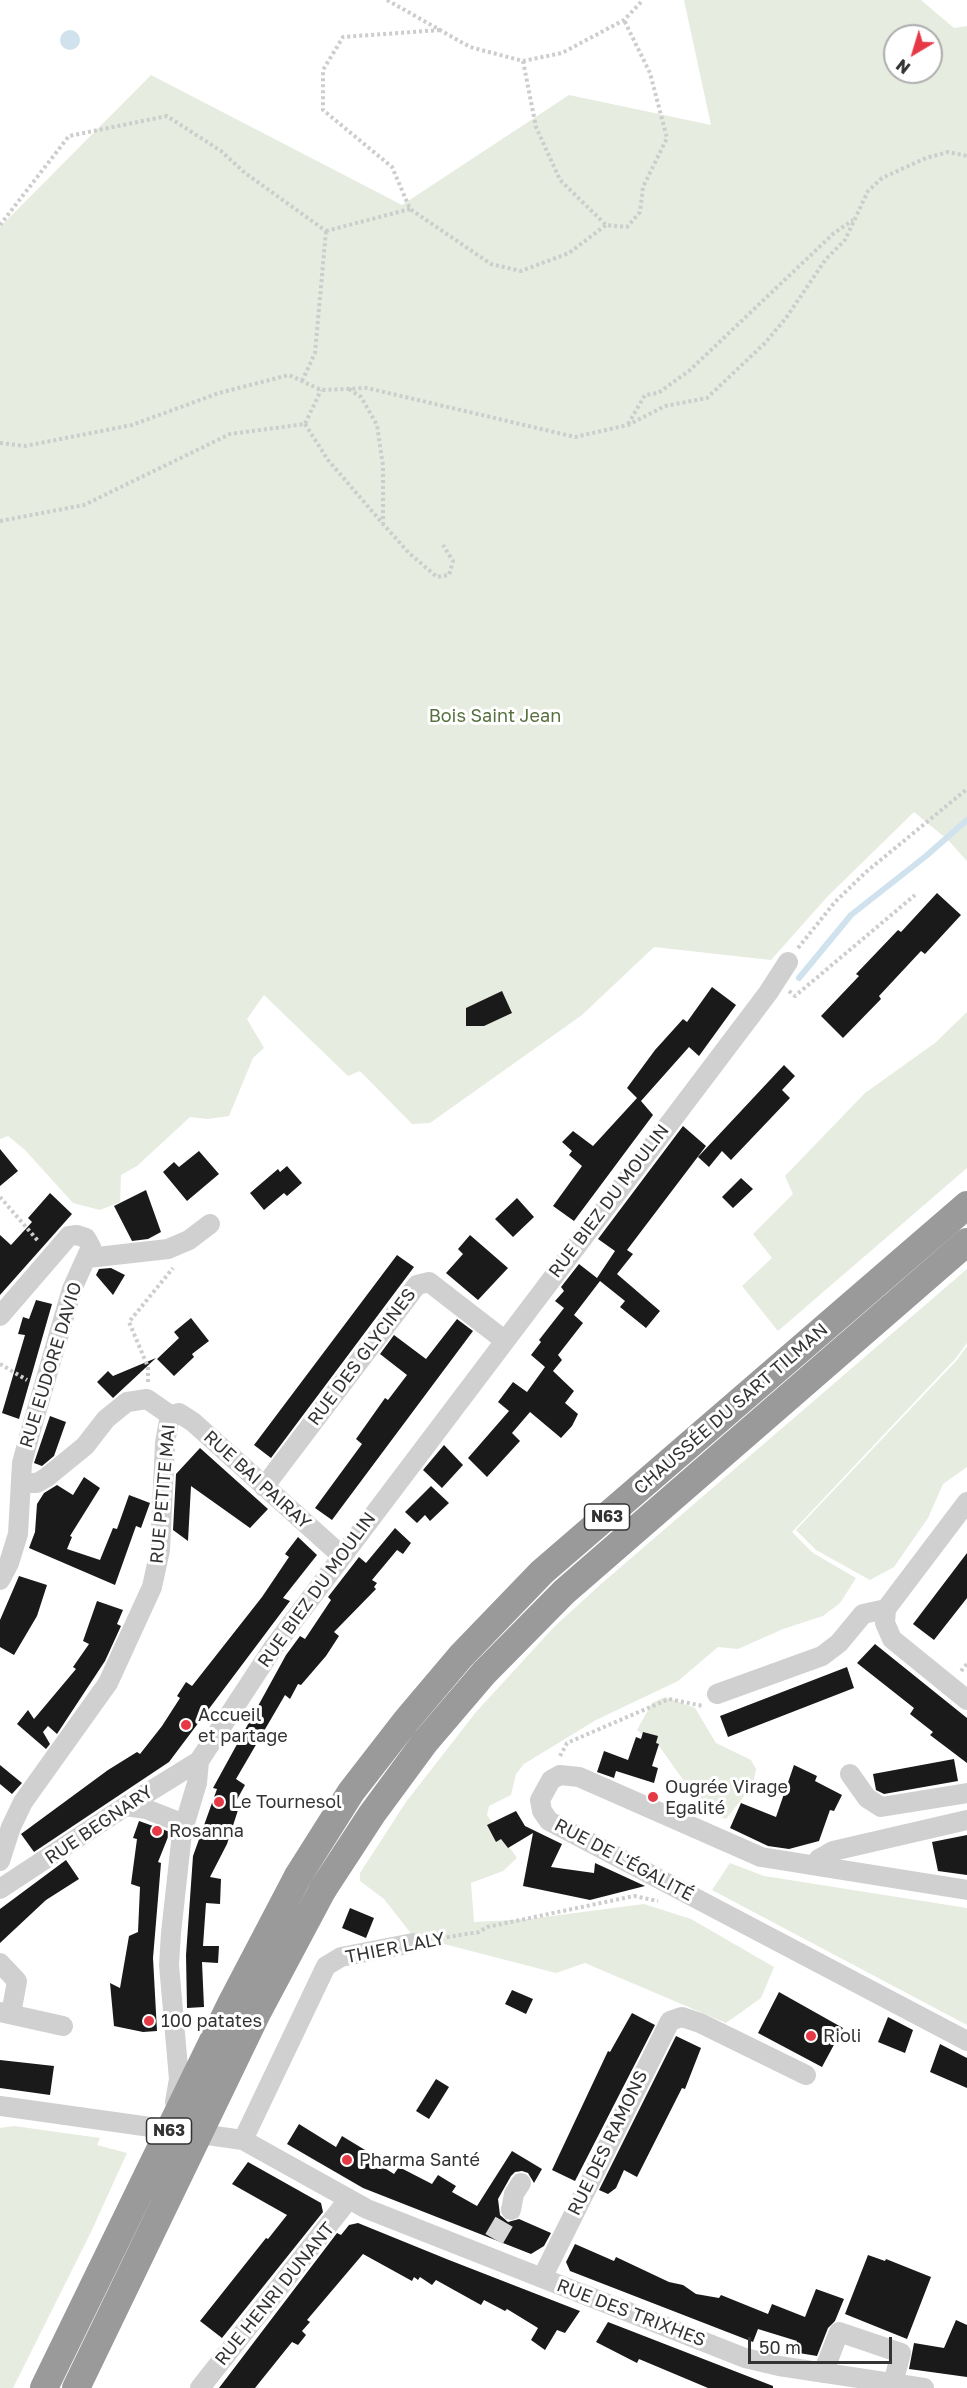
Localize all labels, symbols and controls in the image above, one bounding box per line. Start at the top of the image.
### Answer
north arrow [883,24,943,84]
text: N [892,55,914,78]
park label: Bois Saint Jean [429,705,561,727]
street label: RUE BIEZ DU MOULIN [544,1120,674,1282]
street label: RUE EUDORE DAVIO [16,1280,86,1450]
street label: RUE DES GLYCINES [303,1284,421,1430]
street label: CHAUSSÉE DU SART TILMAN [630,1319,832,1499]
street label: RUE PETITE MAI [146,1423,180,1565]
street label: RUE BAI PAIRAY [199,1426,315,1534]
road number: N63 [584,1504,630,1530]
street label: RUE BIEZ DU MOULIN [253,1508,381,1672]
place label: Accueil et partage [198,1704,288,1746]
marker: Accueil et partage [179,1718,193,1732]
place label: Ougrée Virage Egalité [665,1776,788,1818]
street label: RUE BEGNARY [41,1781,157,1869]
marker: Ougrée Virage Egalité [646,1790,660,1804]
place label: Le Tournesol [231,1791,342,1813]
marker: Le Tournesol [212,1795,226,1809]
street label: RUE DE L'ÉGALITÉ [551,1814,697,1906]
place label: Rosanna [169,1820,244,1842]
marker: Rosanna [150,1824,164,1838]
street label: THIER LALY [344,1928,446,1968]
place label: 100 patates [161,2010,262,2032]
marker: 100 patates [142,2014,156,2028]
place label: Rioli [823,2025,861,2047]
marker: Rioli [804,2029,818,2043]
street label: RUE DES RAMONS [564,2067,652,2219]
road number: N63 [146,2118,192,2144]
place label: Pharma Santé [359,2149,480,2171]
marker: Pharma Santé [340,2153,354,2167]
street label: RUE HENRI DUNANT [211,2218,339,2370]
street label: RUE DES TRIXHES [554,2275,708,2351]
scale bar [751,2325,895,2363]
text: 50 m [759,2336,801,2358]

